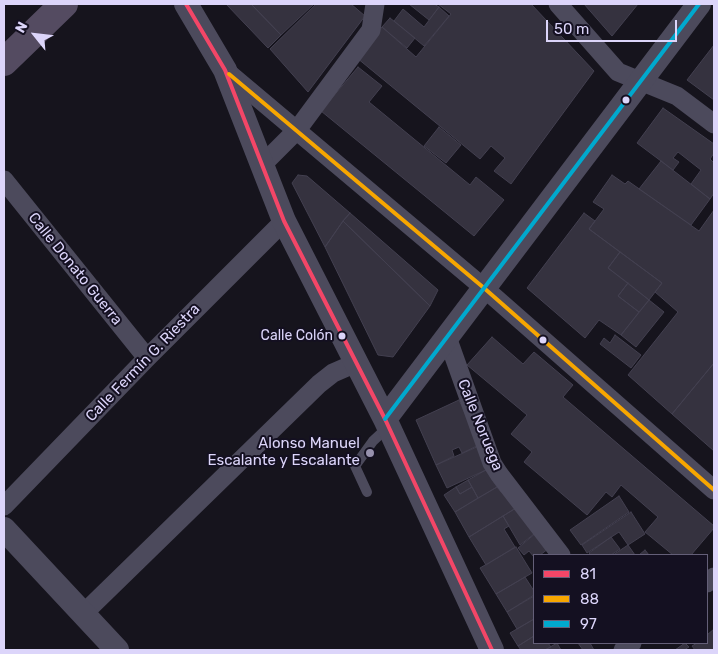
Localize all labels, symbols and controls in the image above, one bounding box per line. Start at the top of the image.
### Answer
north arrow [10,10,60,60]
scale bar [548,10,679,42]
text: N [12,19,31,36]
text: 50 m [554,20,589,38]
unlabelled marker [621,95,631,105]
street label: Calle Donato Guerra [24,209,126,329]
street label: Calle Fermín G. Riestra [82,300,204,426]
place label: Calle Colón [261,328,333,344]
marker: Calle Colón [337,331,347,341]
unlabelled marker [538,335,548,345]
street label: Calle Noruega [453,377,507,473]
place label: Alonso Manuel Escalante y Escalante [207,435,360,470]
marker: Alonso Manuel Escalante y Escalante [364,447,376,459]
legend [533,554,708,644]
text: 81 [580,565,596,583]
text: 88 [580,590,599,608]
text: 97 [580,615,597,633]

